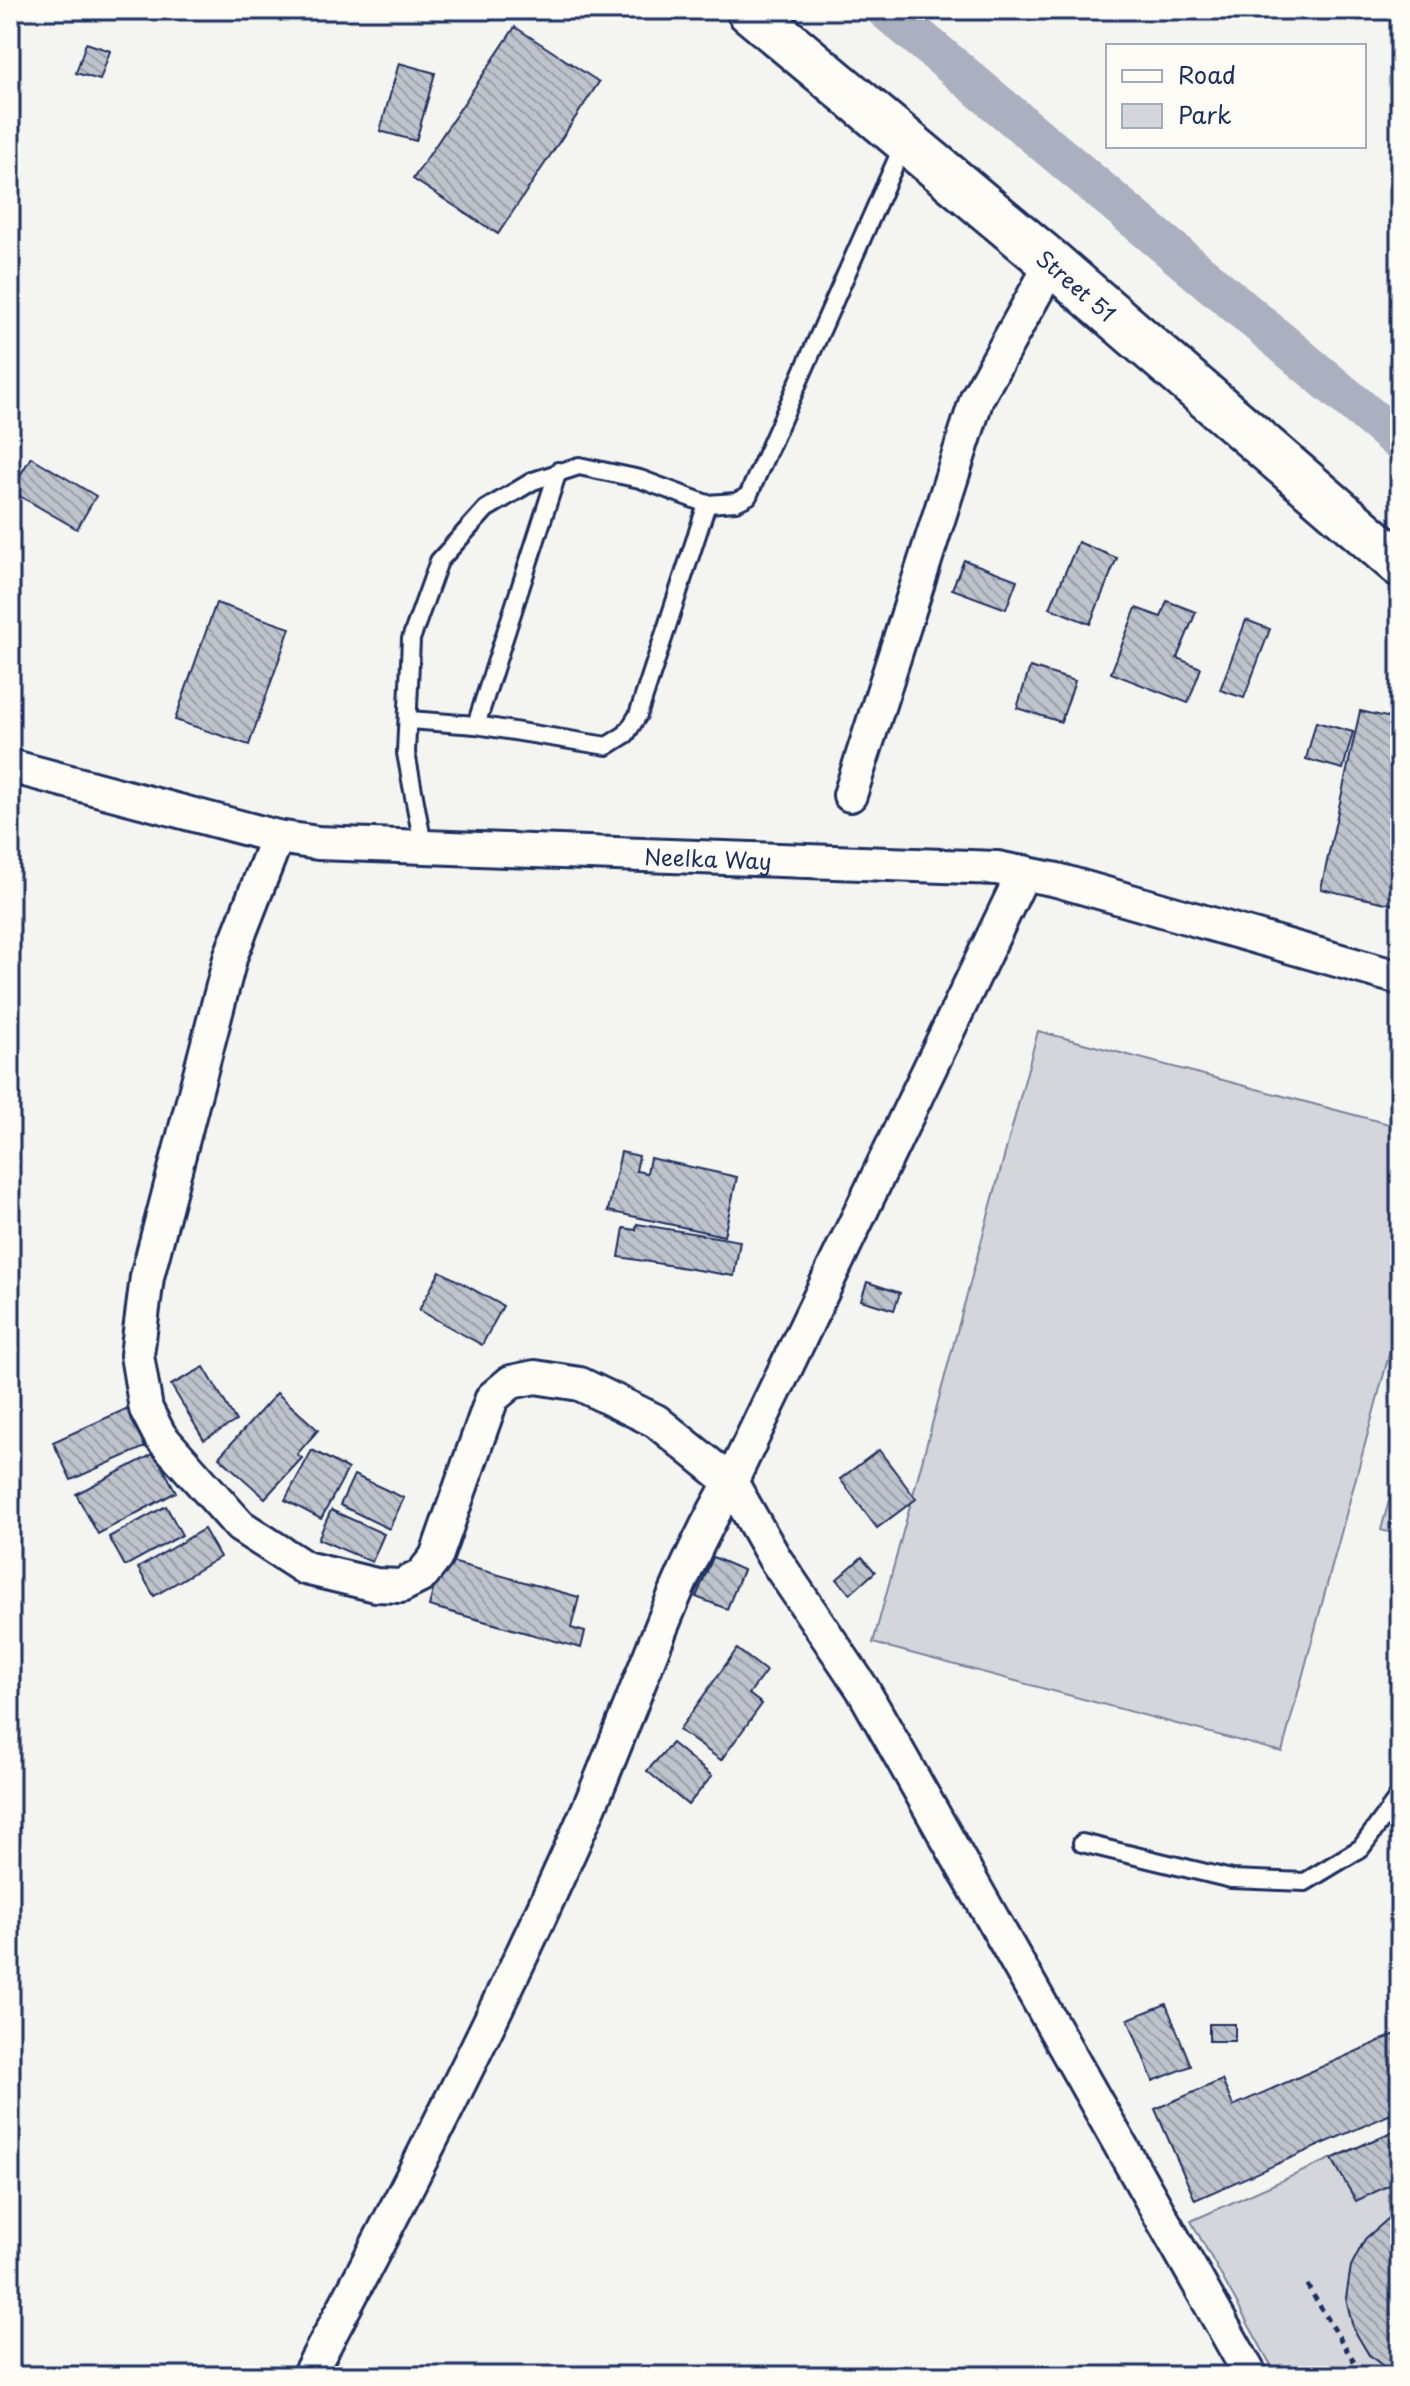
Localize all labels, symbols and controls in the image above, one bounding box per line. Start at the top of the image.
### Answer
legend [1106,44,1366,148]
text: Road [1178,56,1236,92]
text: Park [1178,96,1232,132]
street label: Street 51 [1030,241,1124,329]
street label: Neelka Way [644,839,772,876]

